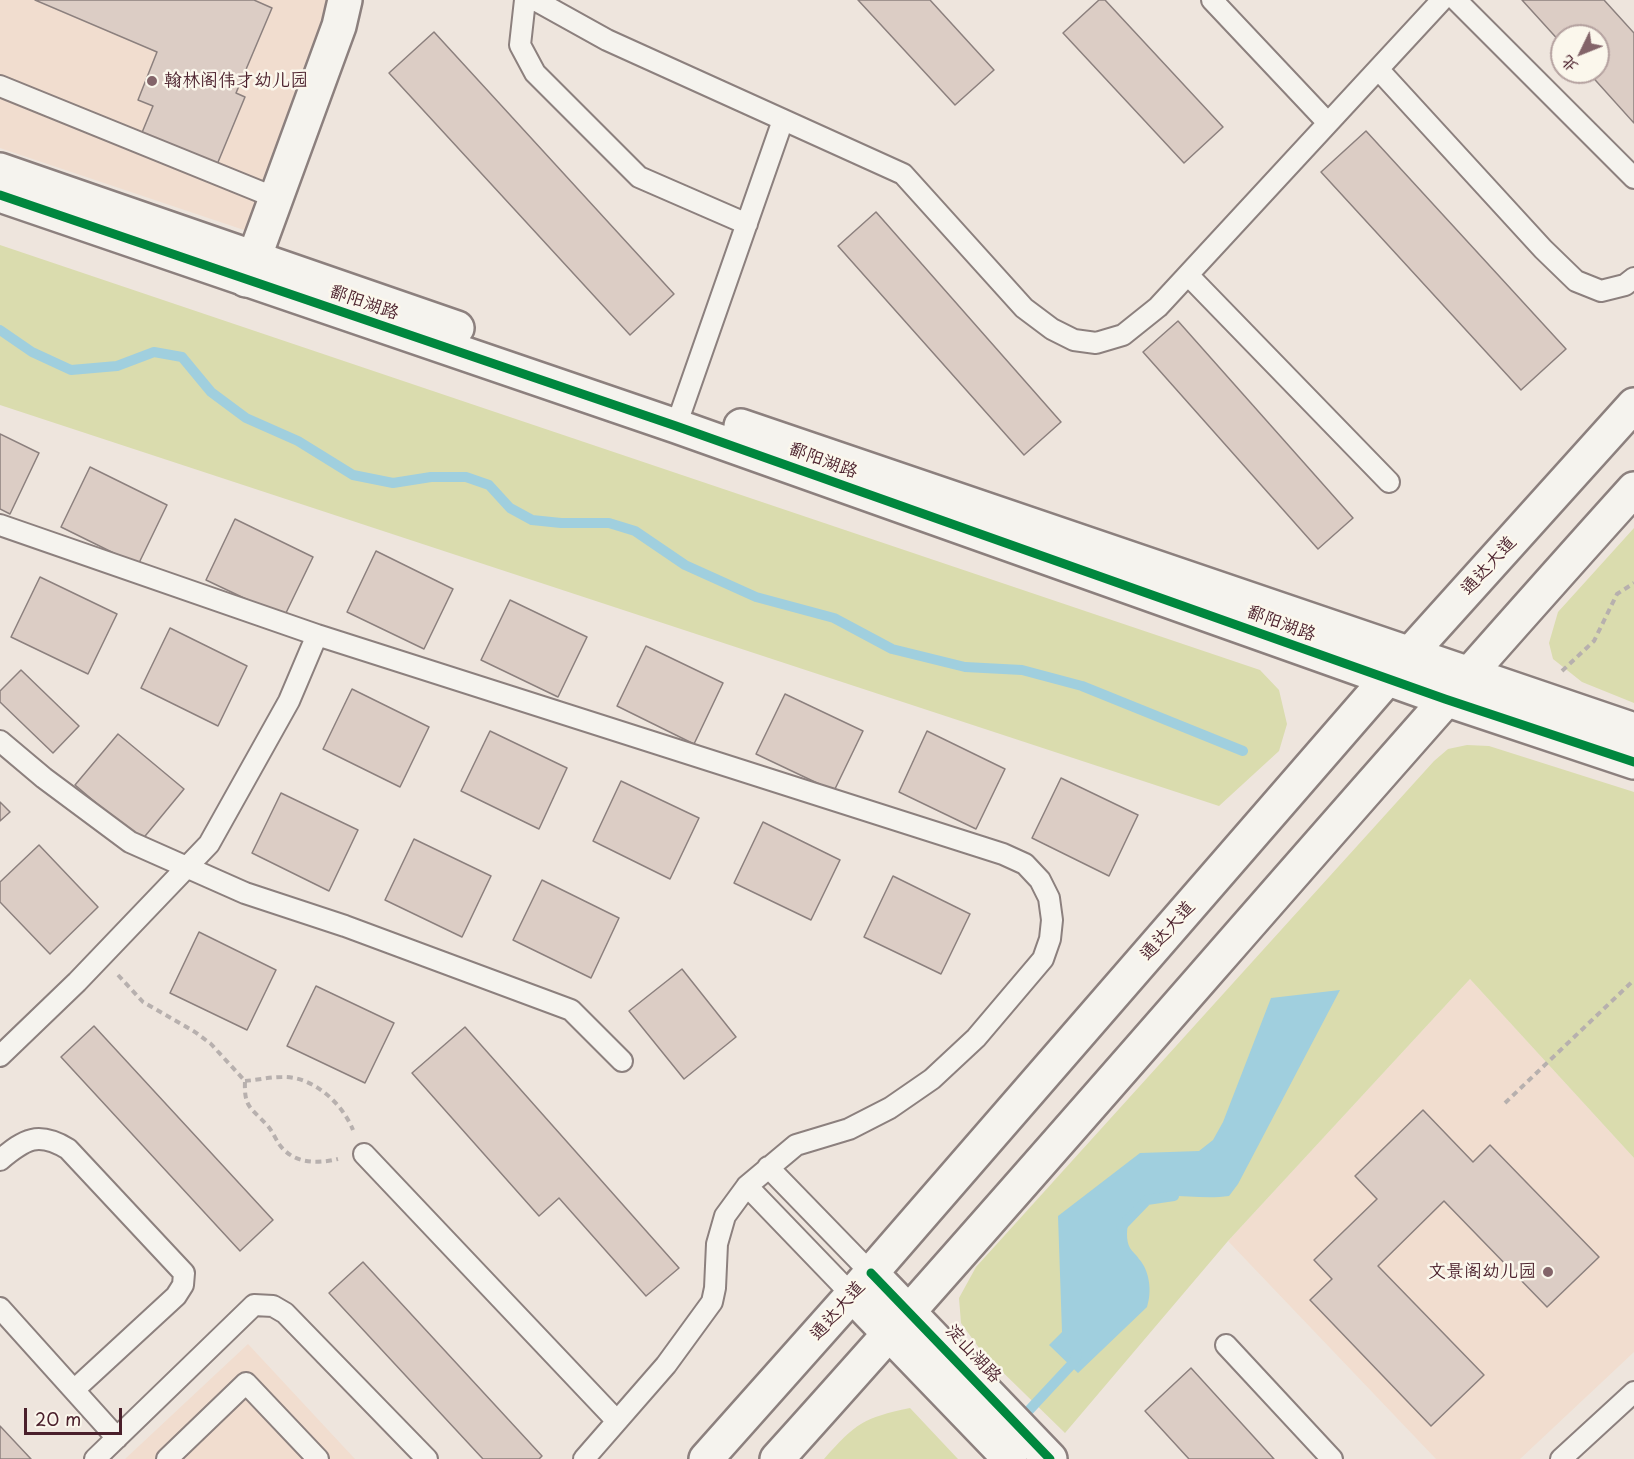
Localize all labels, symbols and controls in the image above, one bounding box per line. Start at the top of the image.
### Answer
north arrow [1550,24,1610,84]
text: 北 [1554,51,1583,79]
place label: 翰林阁伟才幼儿园 [164,70,308,92]
marker: 翰林阁伟才幼儿园 [145,74,159,88]
street label: 鄱阳湖路 [326,281,402,325]
street label: 鄱阳湖路 [785,439,861,483]
street label: 通达大道 [1457,532,1521,600]
street label: 鄱阳湖路 [1243,602,1319,646]
street label: 通达大道 [1136,897,1200,965]
place label: 文景阁幼儿园 [1428,1261,1536,1283]
marker: 文景阁幼儿园 [1541,1265,1555,1279]
street label: 通达大道 [806,1277,870,1345]
street label: 淀山湖路 [941,1320,1005,1388]
scale bar [27,1396,124,1434]
text: 20 m [35,1405,81,1432]

